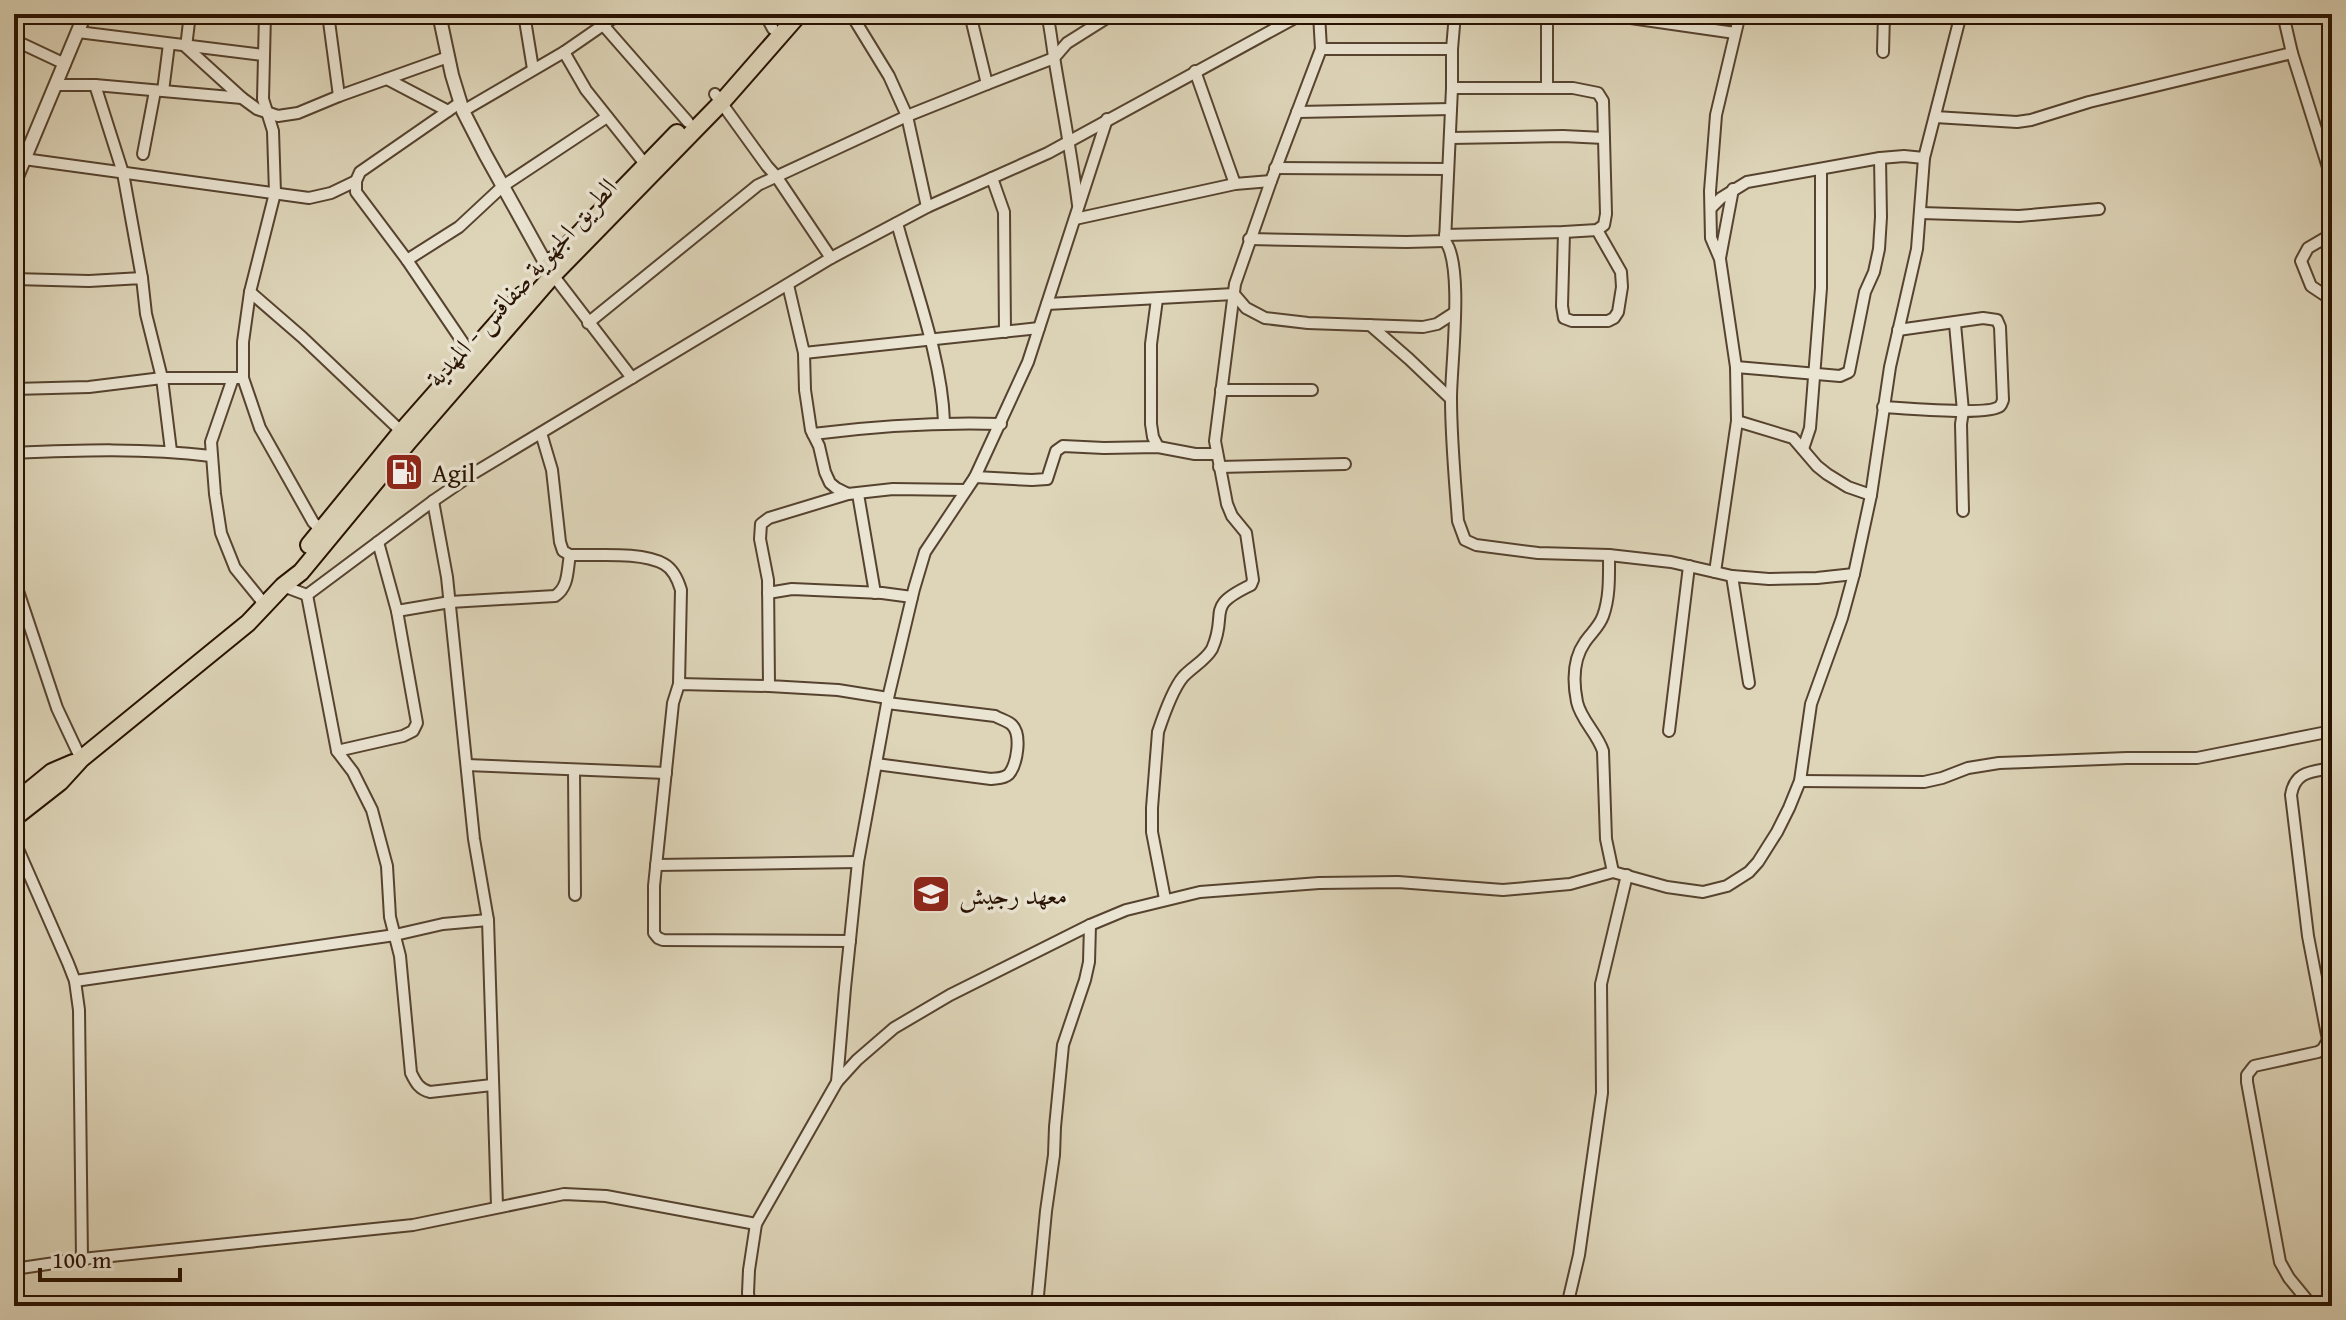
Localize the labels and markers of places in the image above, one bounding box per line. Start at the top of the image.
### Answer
fuel station icon: Agil [383,451,425,493]
place label: Agil [432,453,475,492]
school or university icon: معهد رجيش [910,873,952,915]
place label: معهد رجيش [959,875,1067,914]

